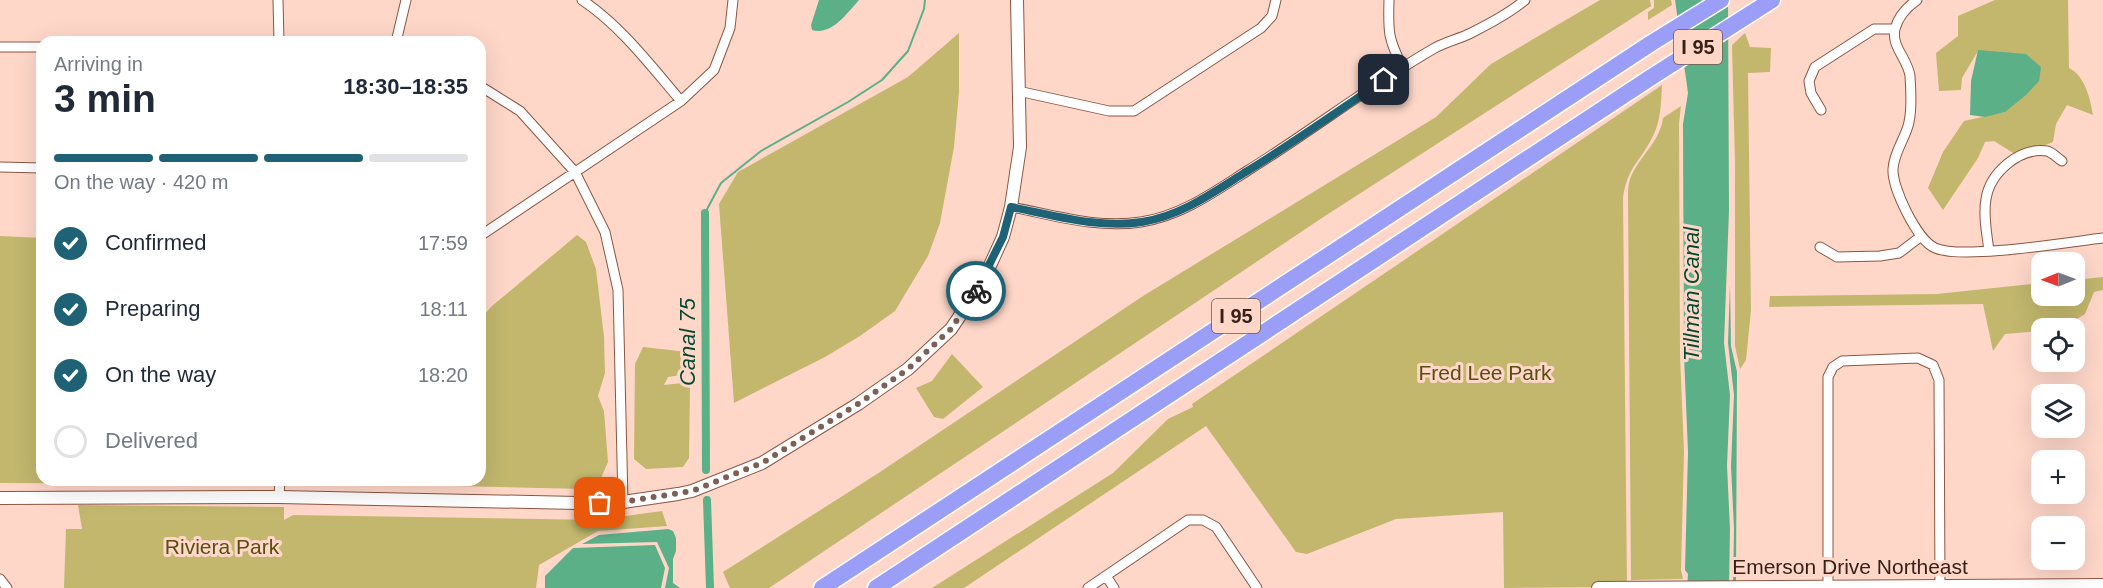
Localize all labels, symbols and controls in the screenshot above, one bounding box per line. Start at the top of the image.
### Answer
road number: I 95 [1674,30,1722,64]
text: Arriving in [54,53,143,75]
pin [1358,54,1409,105]
icon: home [1367,63,1400,96]
text: 18:30–18:35 [343,74,468,99]
text: 3 min [54,77,156,120]
text: On the way · 420 m [54,171,229,193]
water label: Tillman Canal [1679,226,1704,361]
icon: check [54,227,87,260]
text: Confirmed [105,230,206,255]
text: 17:59 [418,232,468,254]
north arrow [2031,252,2085,306]
map controls [2031,252,2085,570]
courier [946,261,1006,321]
icon: bike [960,275,993,308]
icon: check [54,293,87,326]
text: Preparing [105,296,200,321]
water label: Canal 75 [675,297,700,386]
text: 18:11 [419,298,468,320]
road number: I 95 [1212,299,1260,333]
button: locate [2031,318,2085,372]
icon: check [54,359,87,392]
park label: Fred Lee Park [1418,361,1552,384]
text: On the way [105,362,216,387]
text: 18:20 [418,364,468,386]
button: layers [2031,384,2085,438]
text: Delivered [105,428,198,453]
button: + [2031,450,2085,504]
pin [574,477,625,528]
icon: bag [583,486,616,519]
button: − [2031,516,2085,570]
park label: Riviera Park [165,535,280,558]
street label: Emerson Drive Northeast [1732,555,1968,578]

